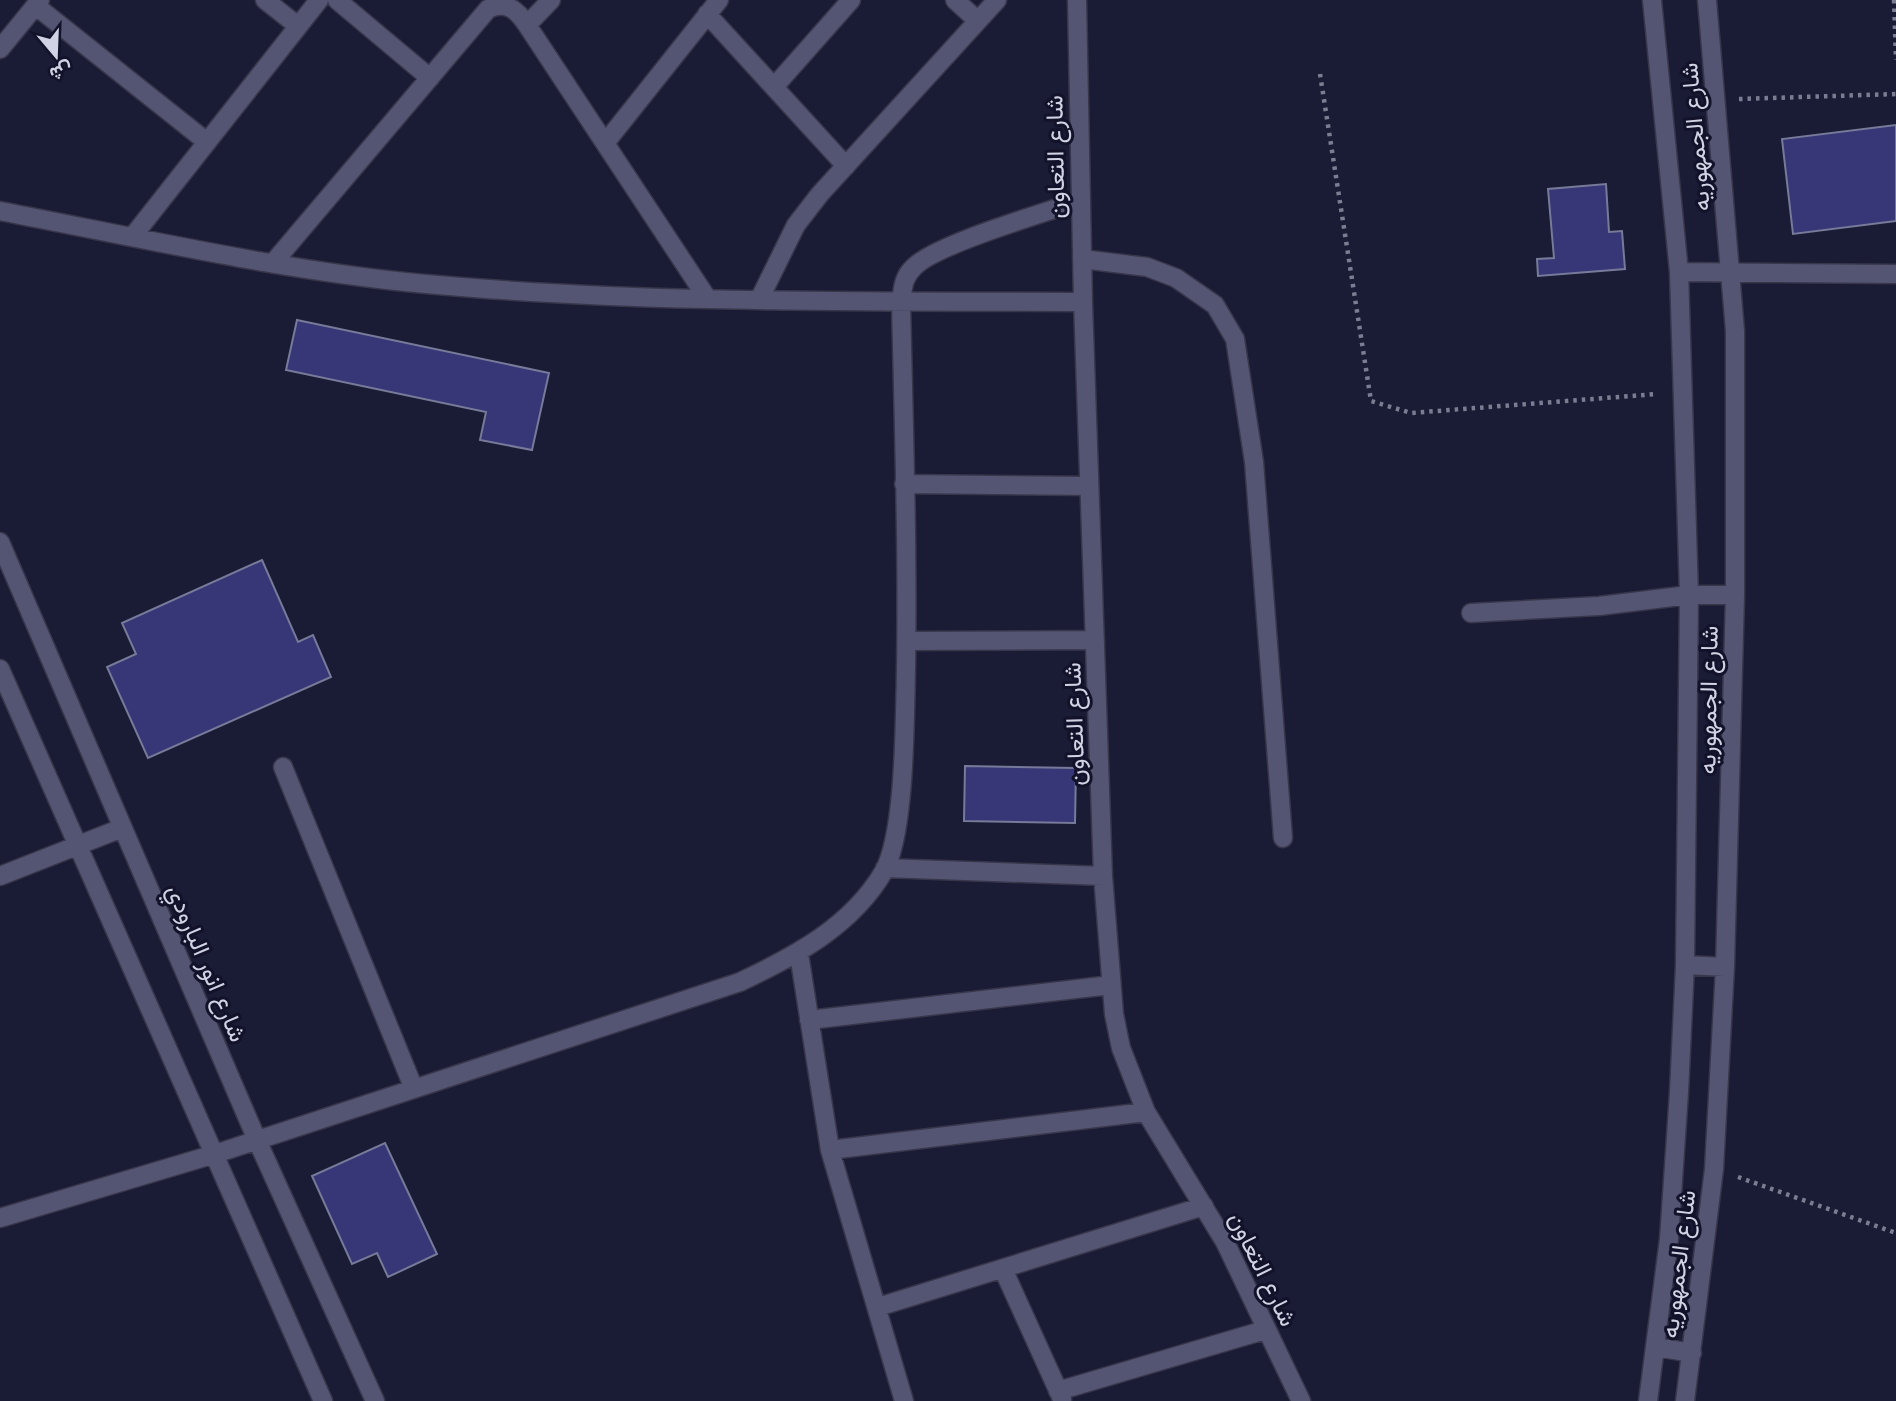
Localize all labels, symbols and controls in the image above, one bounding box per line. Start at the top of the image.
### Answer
north arrow [21,21,91,91]
text: ش [46,55,77,88]
street label: شارع الجمهوريه [1671,61,1719,213]
street label: شارع التعاون [1036,95,1074,219]
street label: شارع الجمهوريه [1689,625,1727,775]
street label: شارع التعاون [1054,662,1094,786]
street label: شارع انور البارودي [156,879,256,1048]
street label: شارع الجمهوريه [1652,1188,1704,1340]
street label: شارع التعاون [1220,1206,1306,1332]

